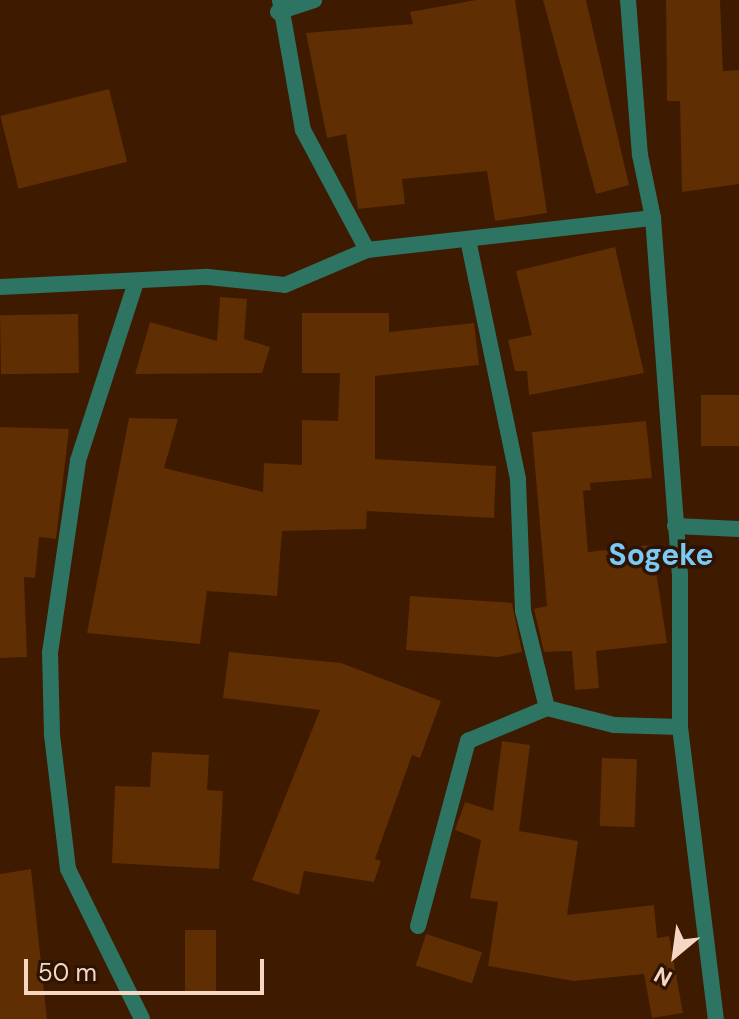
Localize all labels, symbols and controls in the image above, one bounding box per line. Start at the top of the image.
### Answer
district label: Sogeke [609,537,713,573]
north arrow [635,915,715,995]
scale bar [28,943,268,993]
text: 50 m [38,957,97,988]
text: N [649,960,677,993]

